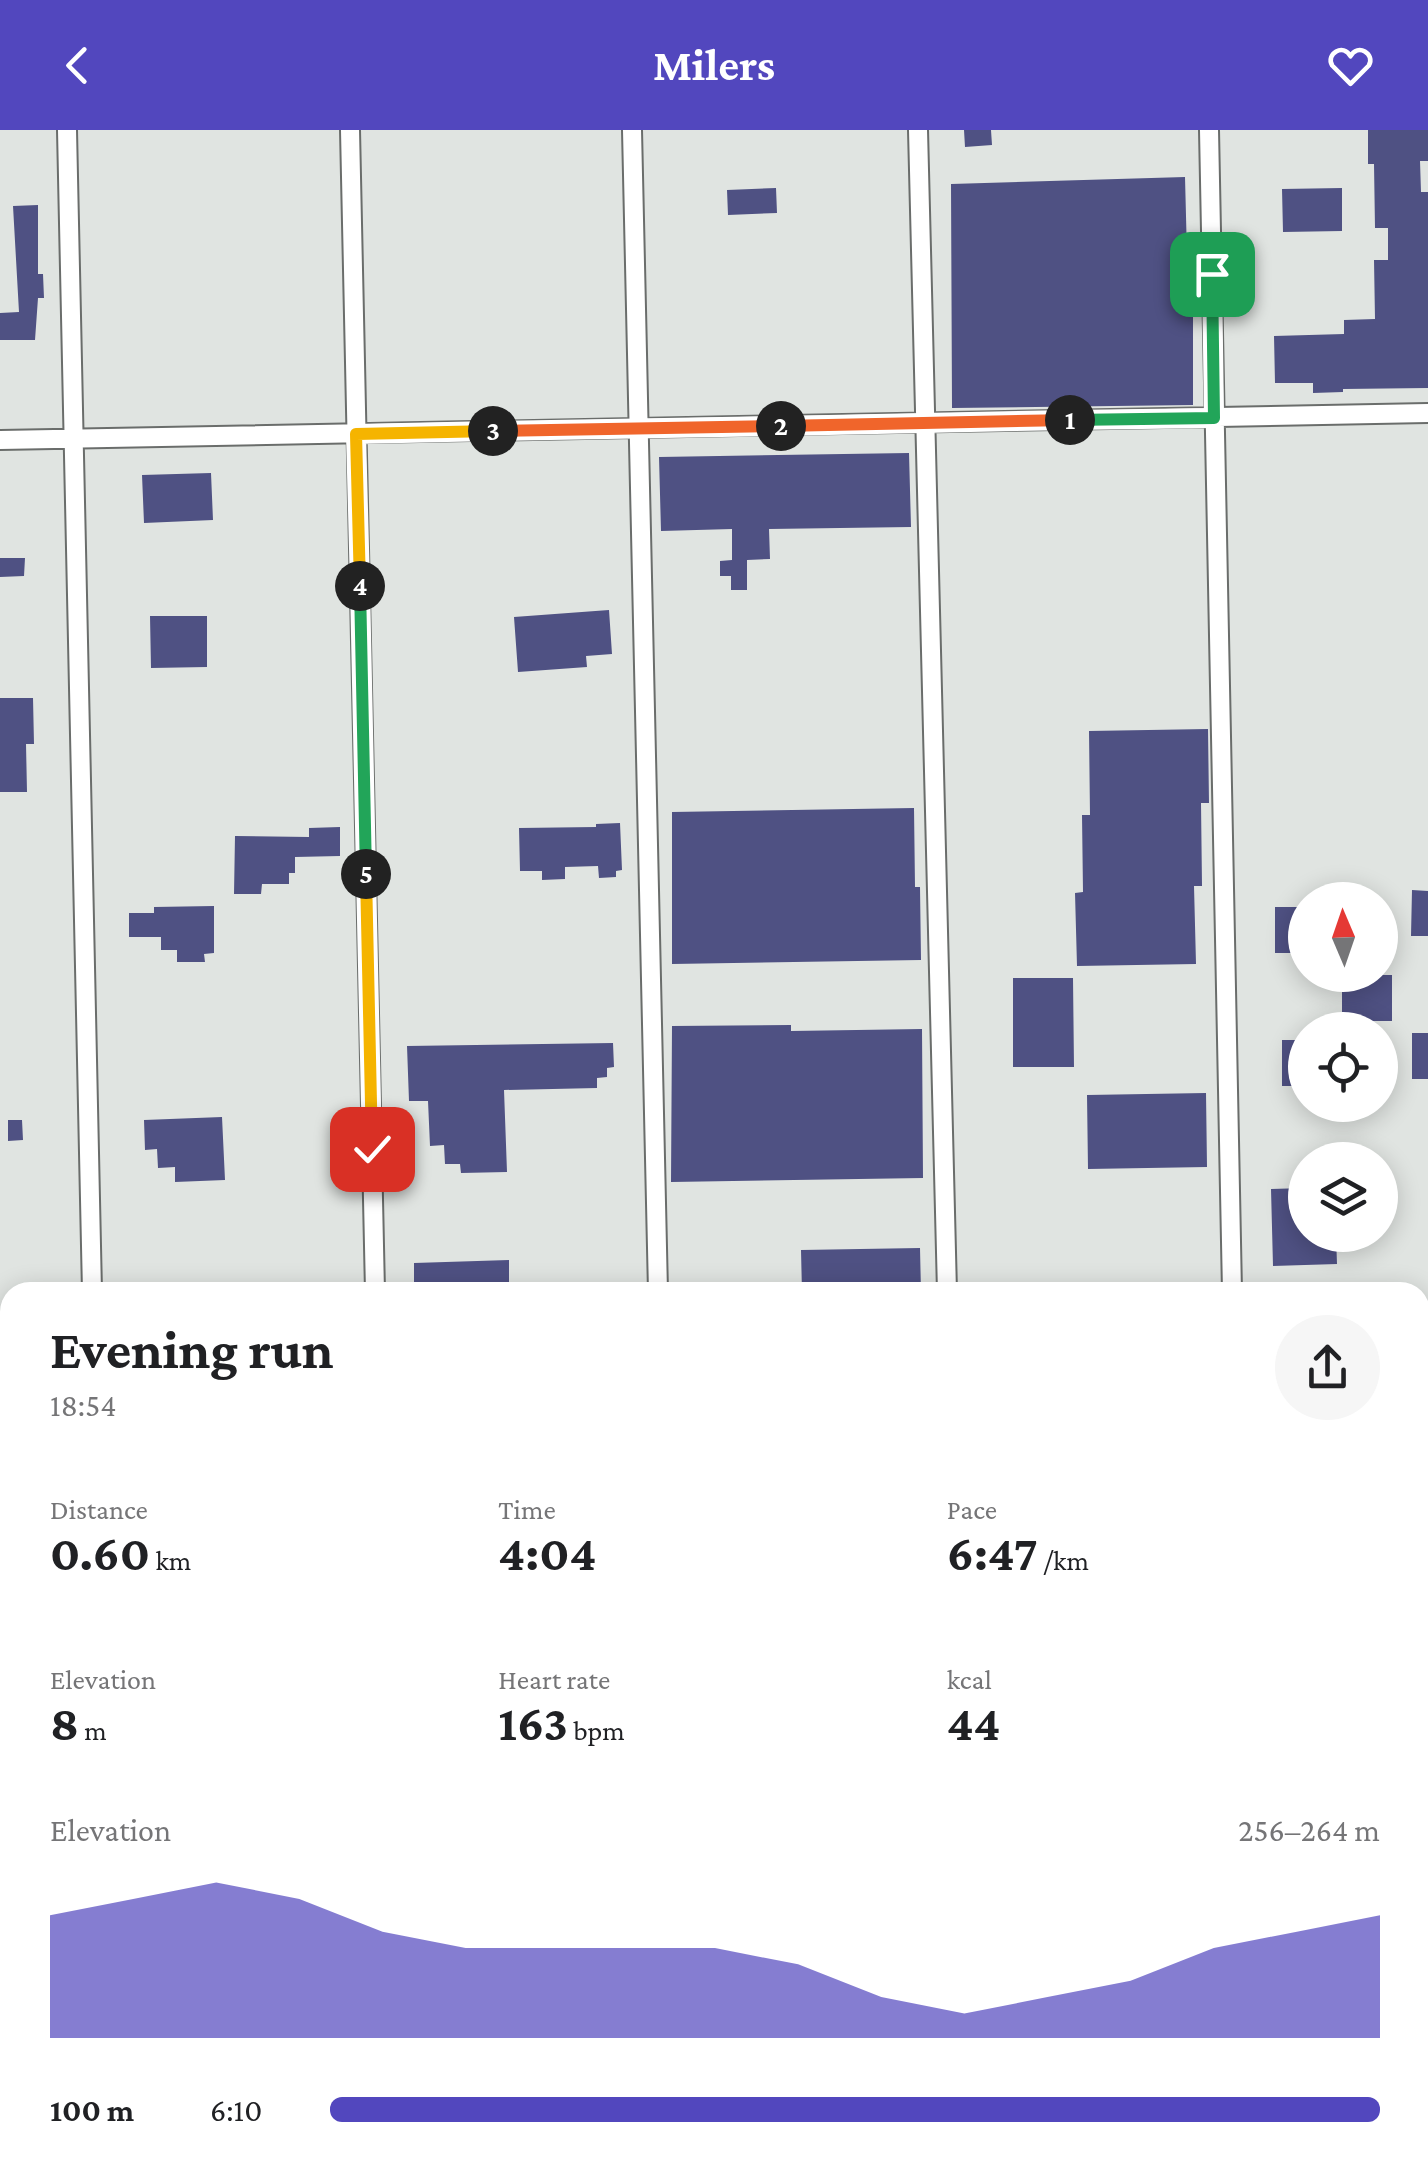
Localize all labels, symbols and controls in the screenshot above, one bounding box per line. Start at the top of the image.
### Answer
icon: back [50,38,105,93]
icon: heart [1323,38,1378,93]
text: Milers [653,40,775,90]
pin [1170,232,1255,317]
icon: arrive [1185,247,1240,302]
pin: 1 [1045,395,1095,445]
pin: 2 [756,401,806,451]
text: 1 [1065,404,1075,435]
pin: 3 [468,406,518,456]
text: 2 [774,410,788,441]
text: 3 [486,415,500,446]
pin: 4 [335,561,385,611]
text: 4 [352,570,368,601]
pin: 5 [341,849,391,899]
text: 5 [359,858,373,889]
north arrow [1288,882,1398,992]
map controls [1288,882,1398,1252]
button: locate [1288,1012,1398,1122]
pin [330,1107,415,1192]
icon: check [345,1122,400,1177]
button: layers [1288,1142,1398,1252]
button: share [1275,1315,1380,1420]
text: Evening run [50,1319,334,1380]
text: 18:54 [50,1387,117,1423]
text: Distance [50,1494,148,1525]
text: Time [498,1494,556,1525]
text: Pace [947,1494,997,1525]
text: 0.60 [50,1525,150,1581]
text: 4:04 [498,1525,597,1581]
text: 6:47 [947,1525,1038,1581]
text: km [150,1545,191,1576]
text: /km [1038,1545,1089,1576]
text: Elevation [50,1664,156,1695]
text: Heart rate [498,1664,610,1695]
text: kcal [947,1664,992,1695]
text: 8 [50,1695,79,1751]
text: 163 [498,1695,568,1751]
text: 44 [947,1695,1001,1751]
text: m [79,1715,107,1746]
text: bpm [568,1715,625,1746]
text: Elevation [50,1812,171,1848]
text: 256–264 m [1238,1812,1380,1848]
text: 100 m [50,2092,134,2128]
text: 6:10 [210,2092,262,2128]

